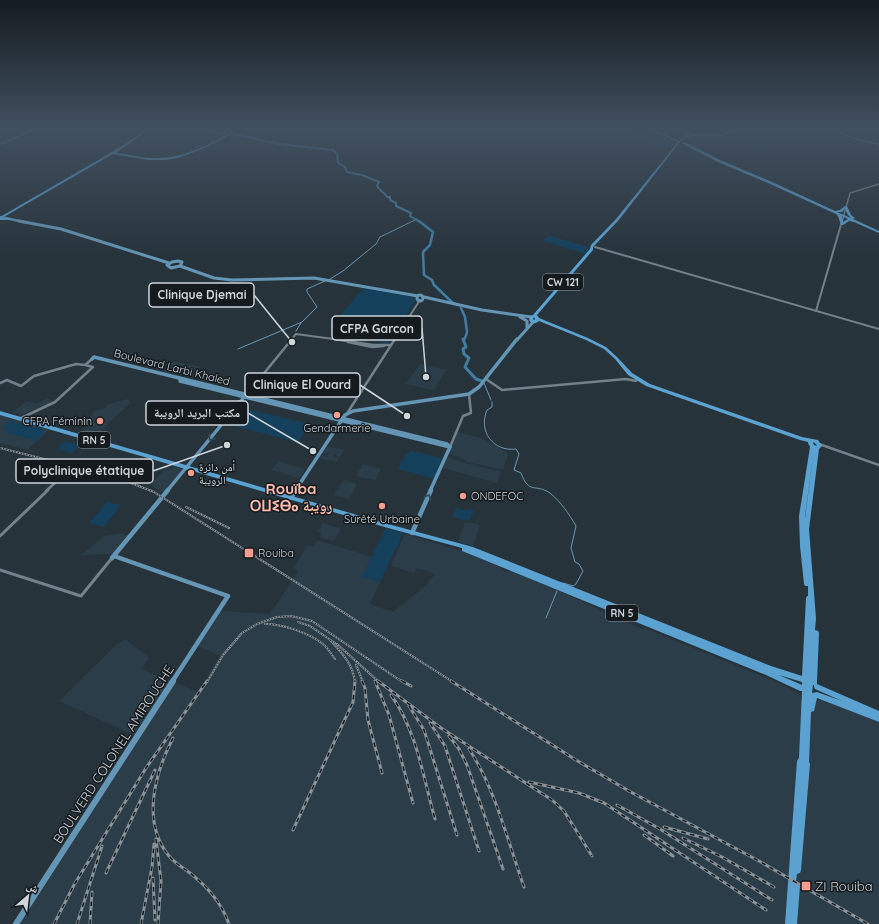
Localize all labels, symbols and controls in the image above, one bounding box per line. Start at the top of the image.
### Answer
road number: CW 121 [543,274,583,290]
callout: Clinique Djemai [149,283,254,307]
text: Clinique Djemai [158,287,247,302]
callout: CFPA Garcon [332,316,422,340]
text: CFPA Garcon [340,321,414,336]
street label: Boulevard Larbi Khaled [112,346,232,388]
callout: Clinique El Ouard [245,373,360,397]
text: Clinique El Ouard [253,377,351,392]
callout: مكتب البريد الرويبة [146,401,248,425]
text: مكتب البريد الرويبة [154,405,240,420]
marker: Gendarmerie [332,410,342,420]
place label: CFPA Féminin [23,414,92,428]
marker: CFPA Féminin [95,416,105,426]
place label: Gendarmerie [304,421,370,435]
road number: RN 5 [78,432,110,448]
one-way arrow [209,433,216,440]
callout: Polyclinique étatique [16,459,153,483]
place label: أمن دائرة الرويبة [199,460,235,487]
text: Polyclinique étatique [24,463,144,478]
marker: أمن دائرة الرويبة [186,468,196,478]
district label: Rouïba ⵔⵡⵉⴱⴰ رويبة [250,479,333,515]
place label: ONDEFOC [471,489,523,503]
marker: ONDEFOC [458,491,468,501]
one-way arrow [423,494,431,502]
marker: Surêté Urbaine [377,501,387,511]
place label: Surêté Urbaine [344,512,420,526]
place label: Rouiba [258,546,294,560]
marker: Rouiba [243,547,255,559]
road number: RN 5 [606,605,638,621]
street label: BOULVERD COLONEL AMIROUCHE [49,662,177,846]
north arrow [8,876,48,916]
text: ش [24,878,41,897]
place label: ZI Rouiba [815,878,873,894]
marker: ZI Rouiba [800,880,812,892]

